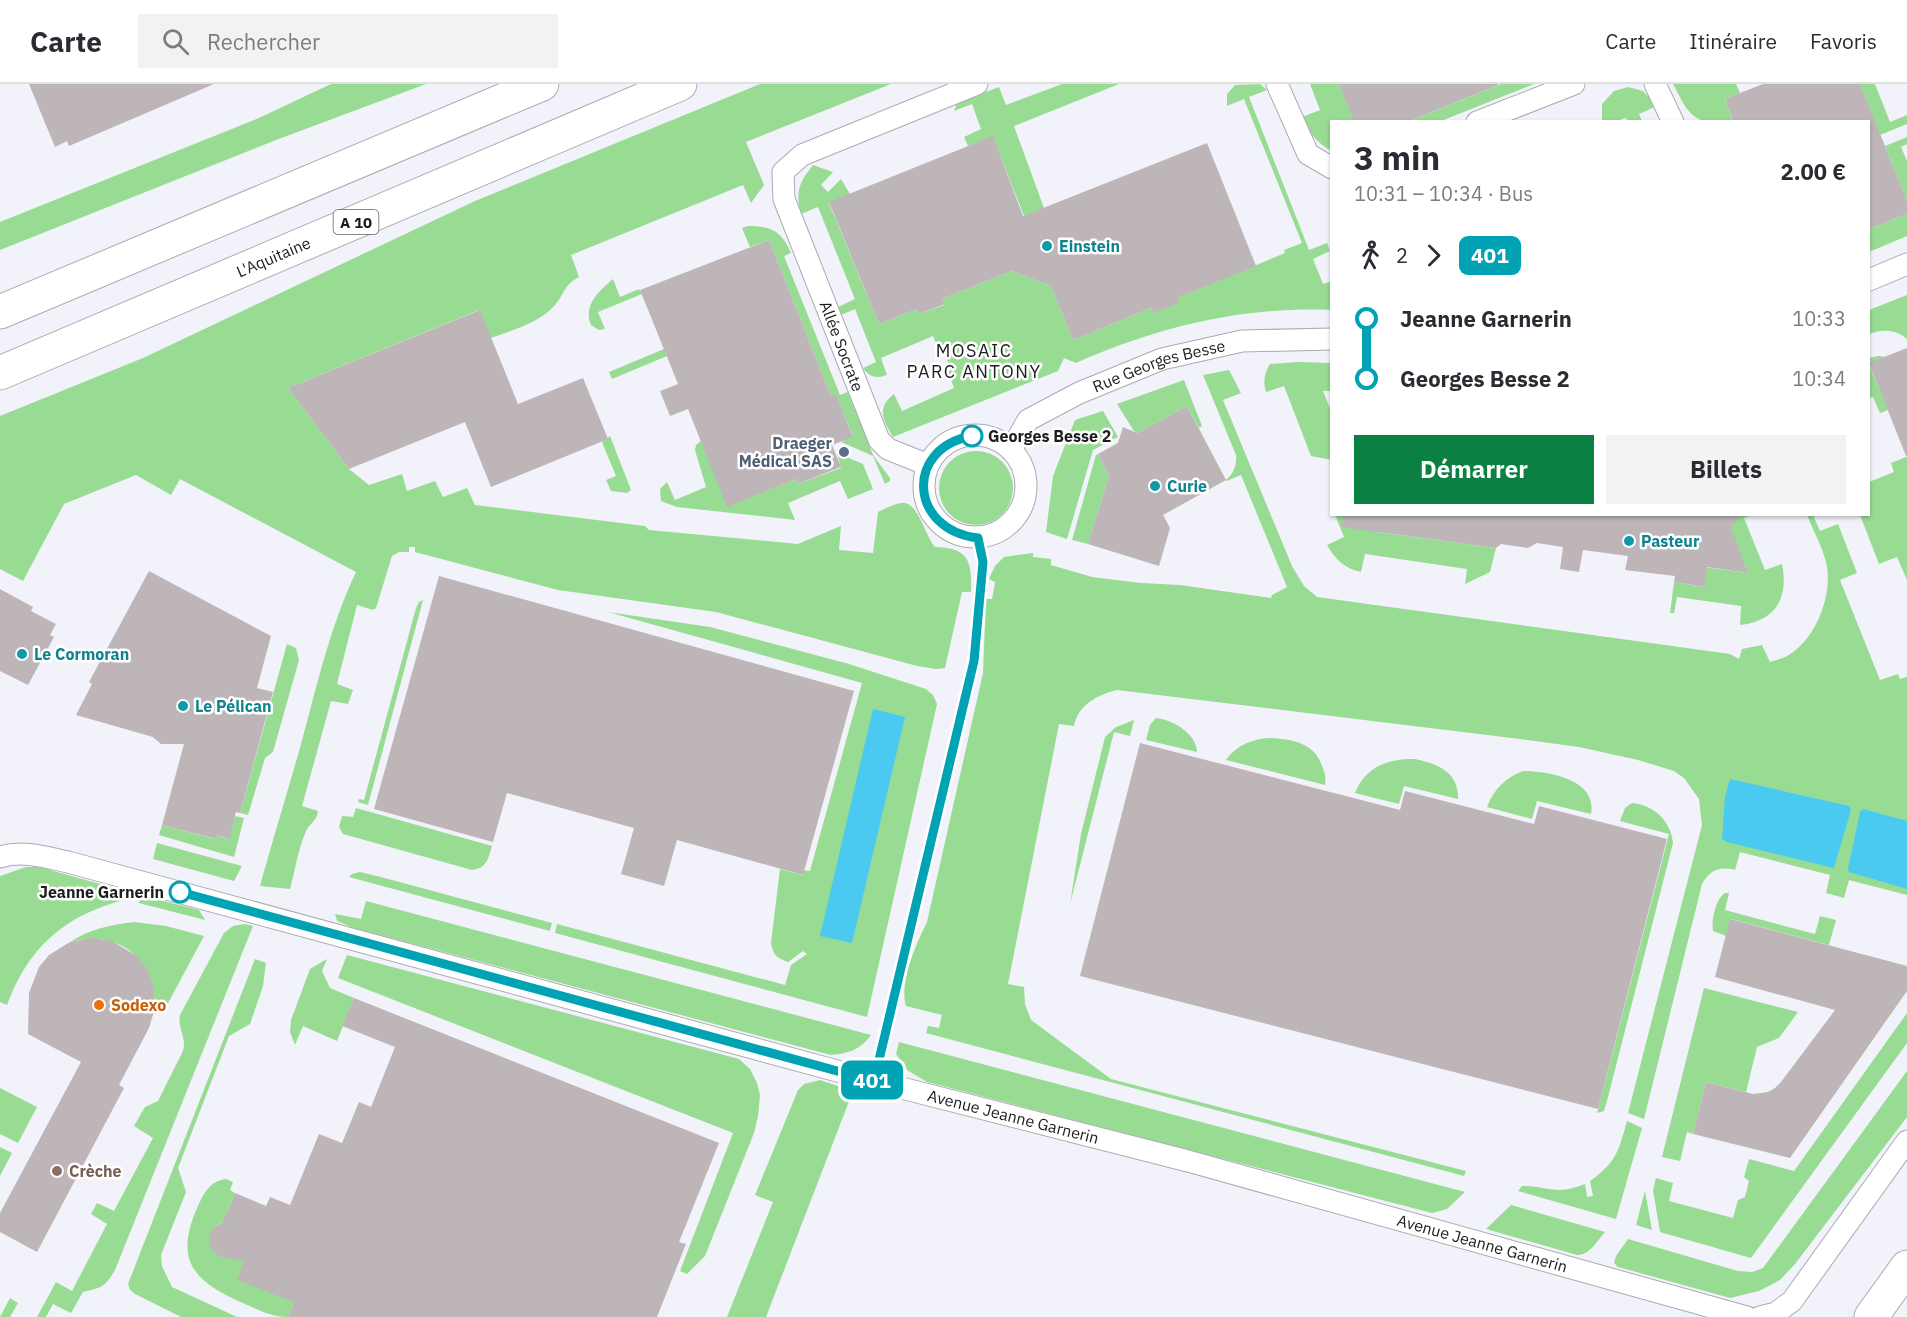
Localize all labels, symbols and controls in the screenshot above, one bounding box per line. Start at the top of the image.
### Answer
search box [138,14,558,68]
text: Carte [30,23,102,60]
icon: search [159,25,192,58]
text: Rechercher [207,27,320,56]
text: Carte [1605,27,1656,55]
text: Itinéraire [1689,27,1777,55]
text: Favoris [1810,27,1877,55]
text: 3 min [1354,136,1440,179]
text: 2.00 € [1781,157,1846,186]
text: 10:31 – 10:34 · Bus [1354,180,1533,207]
road number: A 10 [334,210,378,234]
street label: L'Aquitaine [233,232,314,281]
place label: Einstein [1059,236,1120,256]
marker: Einstein [1040,239,1054,253]
icon: walk [1354,239,1387,272]
icon: forward [1417,239,1450,272]
text: 401 [1471,241,1509,269]
text: 2 [1396,242,1408,269]
street label: Allée Socrate [816,298,868,394]
text: Jeanne Garnerin [1400,304,1572,333]
text: 10:33 [1792,305,1846,332]
street label: Rue Georges Besse [1090,335,1227,396]
district label: MOSAIC PARC ANTONY [906,339,1042,383]
text: Georges Besse 2 [1400,364,1570,393]
text: 10:34 [1792,365,1846,392]
marker: Georges Besse 2 [961,425,983,447]
place label: Georges Besse 2 [988,426,1111,446]
place label: Draeger Médical SAS [739,433,833,471]
button: Démarrer [1354,435,1594,504]
button: Billets [1606,435,1846,504]
marker: Draeger Médical SAS [837,445,851,459]
place label: Curie [1167,476,1207,496]
marker: Curie [1148,479,1162,493]
place label: Pasteur [1641,531,1700,551]
marker: Pasteur [1622,534,1636,548]
place label: Le Cormoran [34,644,129,664]
marker: Le Cormoran [15,647,29,661]
place label: Le Pélican [195,696,272,716]
marker: Le Pélican [176,699,190,713]
marker: Jeanne Garnerin [169,881,191,903]
place label: Jeanne Garnerin [39,882,164,902]
place label: Sodexo [111,995,166,1015]
marker: Sodexo [92,998,106,1012]
line badge: 401 [838,1060,906,1100]
text: 401 [853,1066,891,1094]
street label: Avenue Jeanne Garnerin [926,1085,1101,1148]
place label: Crèche [69,1161,122,1181]
marker: Crèche [50,1164,64,1178]
street label: Avenue Jeanne Garnerin [1395,1210,1570,1276]

